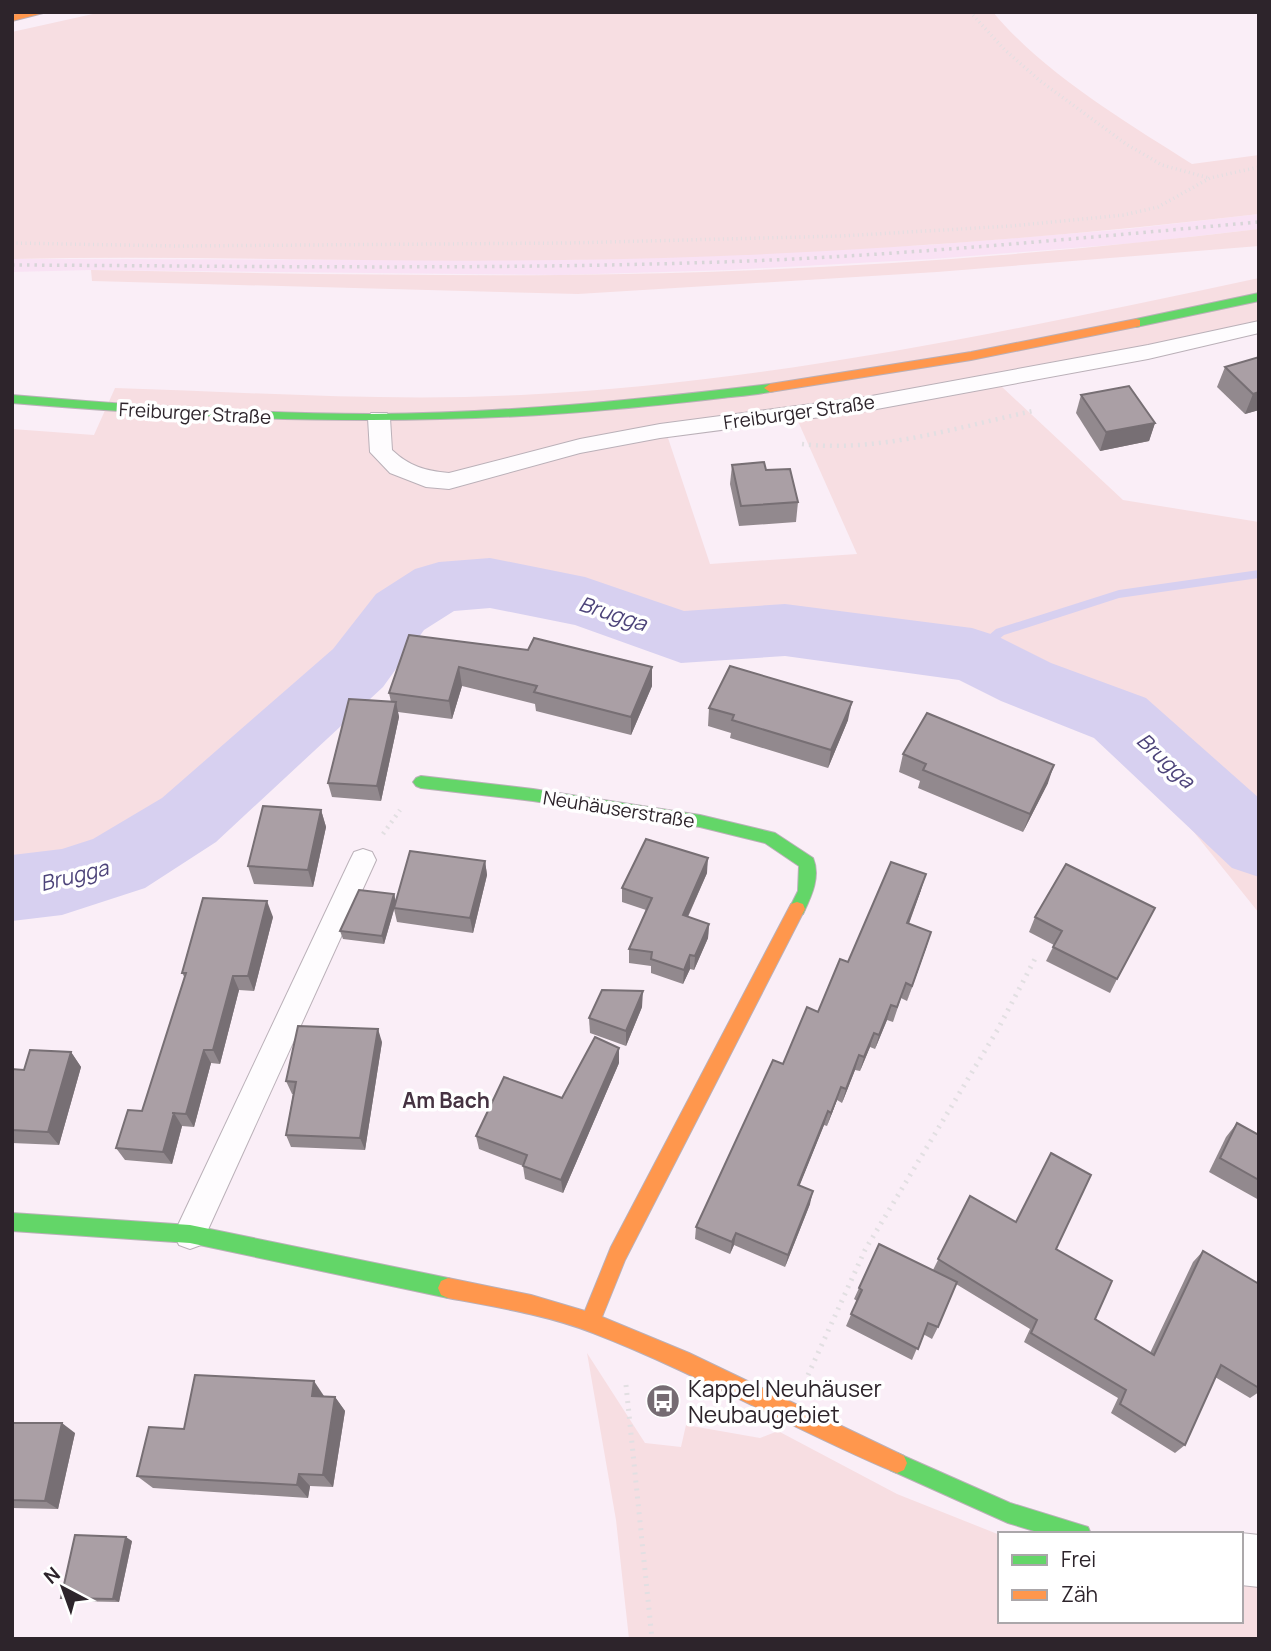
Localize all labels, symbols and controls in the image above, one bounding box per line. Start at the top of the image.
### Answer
street label: Freiburger Straße [722,389,876,435]
street label: Freiburger Straße [118,396,272,430]
water label: Brugga [576,589,652,637]
water label: Brugga [1131,726,1202,795]
street label: Neuhäuserstraße [541,784,697,834]
water label: Brugga [37,853,112,897]
district label: Am Bach [402,1086,490,1114]
place label: Kappel Neuhäuser Neubaugebiet [688,1372,882,1430]
bus stop icon: Kappel Neuhäuser Neubaugebiet [644,1382,682,1420]
legend [998,1532,1243,1623]
text: Frei [1061,1545,1096,1573]
north arrow [28,1553,98,1623]
text: N [38,1561,66,1589]
text: Zäh [1061,1580,1098,1608]

